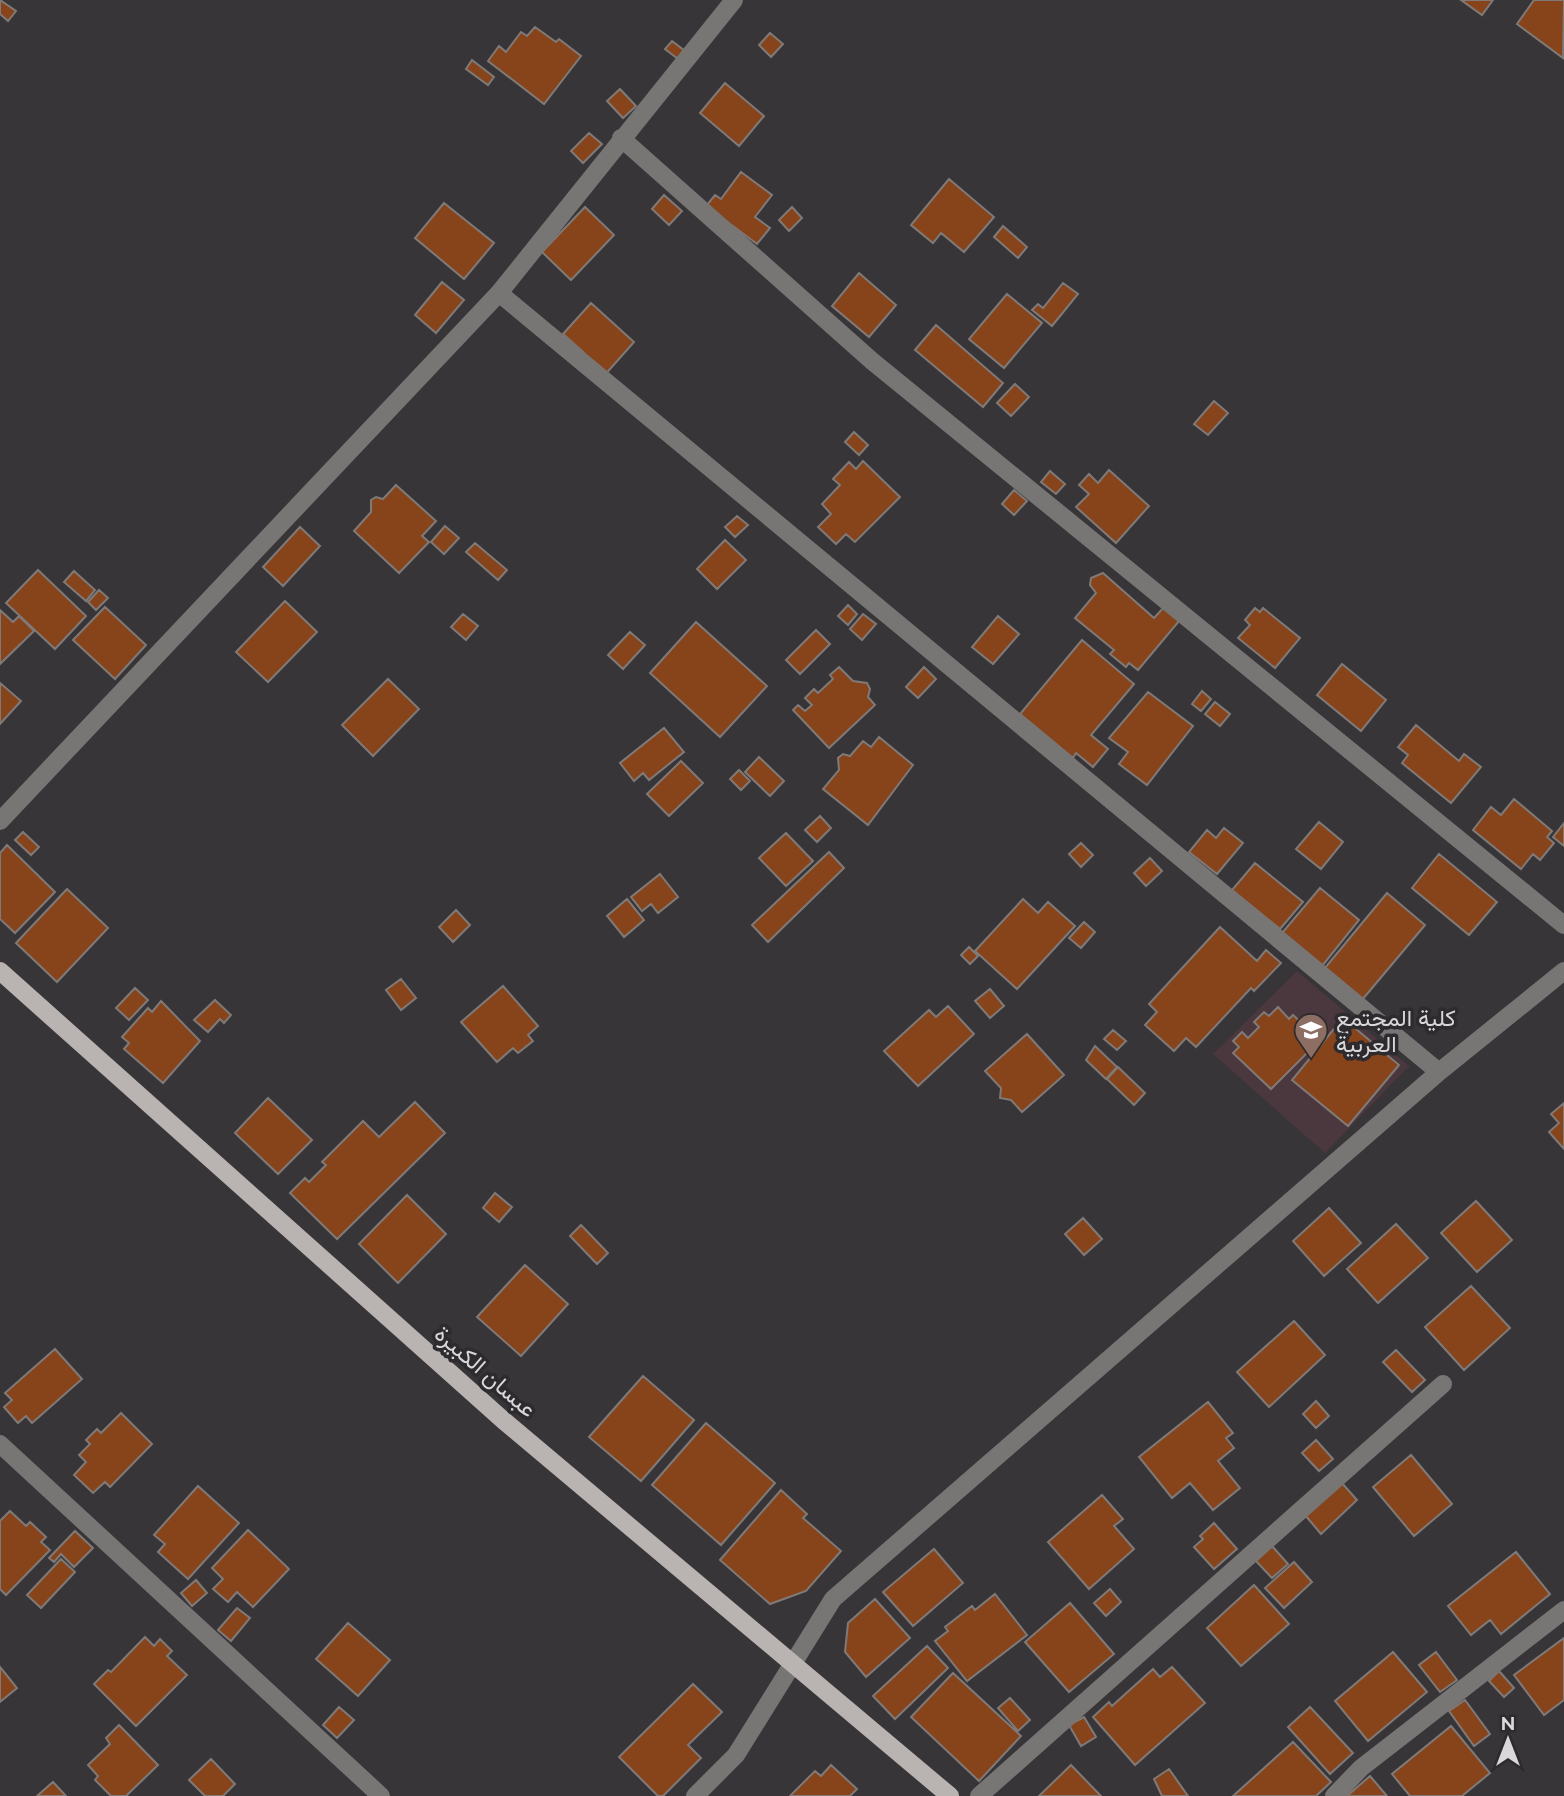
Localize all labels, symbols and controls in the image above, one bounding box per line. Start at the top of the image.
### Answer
place label: كلية المجتمع العربية [1336,1004,1456,1059]
school or university icon: كلية المجتمع العربية [1292,1011,1330,1060]
street label: عبسان الكبيرة [428,1320,542,1424]
north arrow [1473,1705,1543,1775]
text: N [1501,1712,1515,1734]

